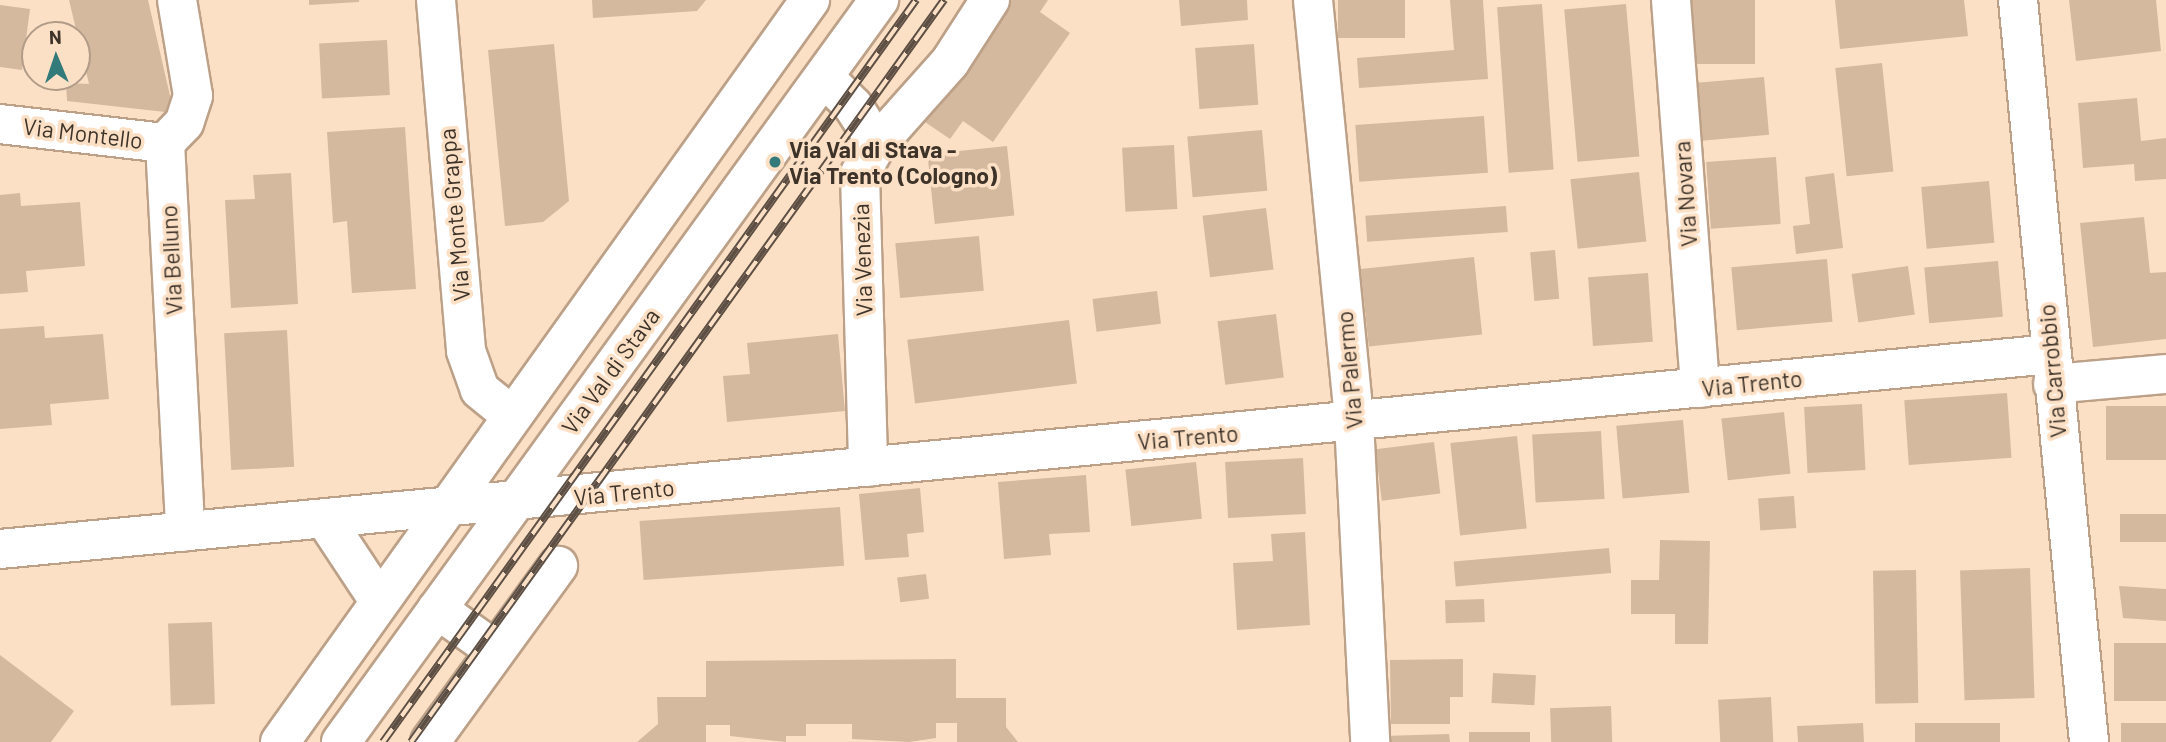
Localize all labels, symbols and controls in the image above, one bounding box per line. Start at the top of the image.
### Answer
north arrow [21,21,91,91]
text: N [49,25,62,48]
street label: Via Montello [21,112,145,154]
street label: Via Monte Grappa [433,127,475,303]
place label: Via Val di Stava - Via Trento (Cologno) [789,135,997,189]
street label: Via Novara [1668,140,1702,248]
marker: Via Val di Stava - Via Trento (Cologno) [767,154,783,170]
street label: Via Venezia [846,203,878,317]
street label: Via Belluno [154,204,188,316]
street label: Via Val di Stava [555,303,665,439]
street label: Via Carrobbio [2032,303,2072,439]
street label: Via Palermo [1330,310,1368,430]
street label: Via Trento [1700,364,1804,402]
street label: Via Trento [1136,419,1240,455]
street label: Via Trento [572,473,676,511]

